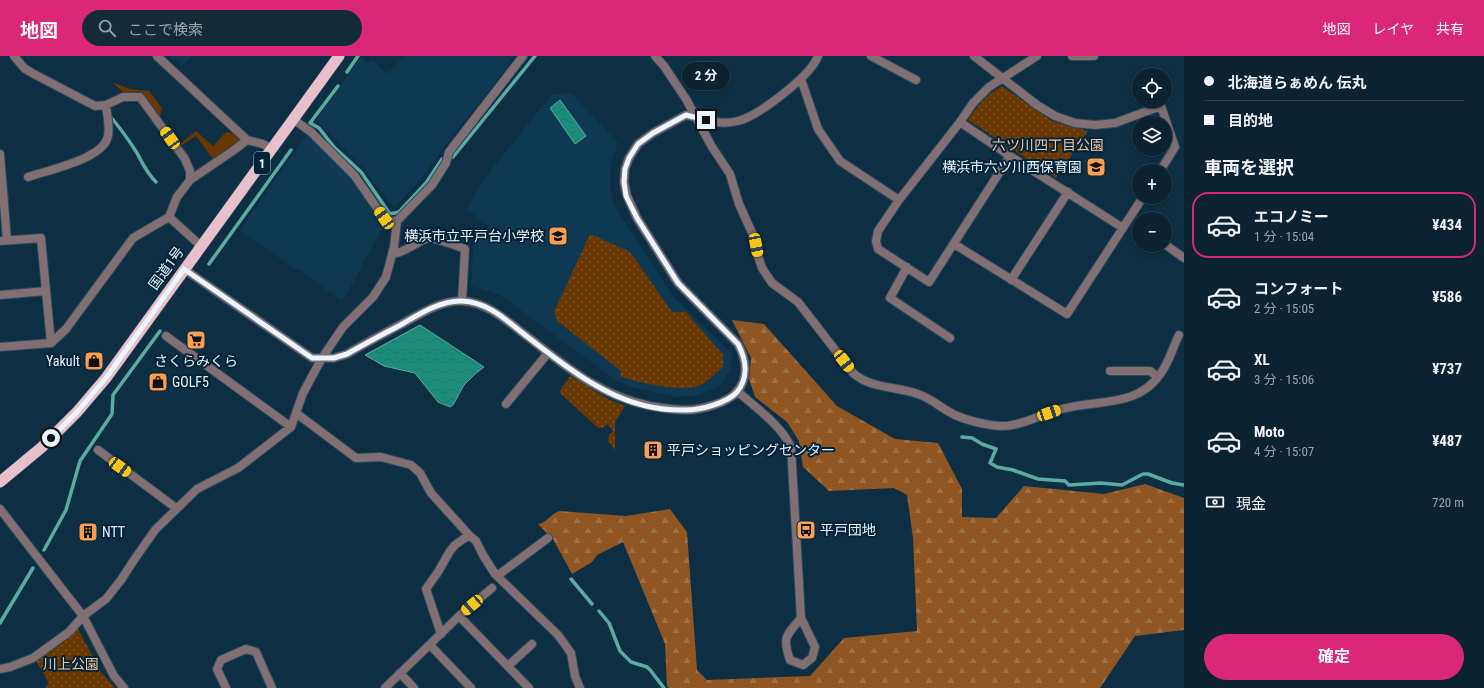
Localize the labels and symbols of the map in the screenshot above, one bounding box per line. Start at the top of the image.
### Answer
callout: 2 分 [682,62,730,90]
route end [697,111,715,129]
car [158,125,182,151]
park label: 六ツ川四丁目公園 [992,137,1104,153]
road number: 1 [254,152,270,174]
school or university icon: 横浜市六ツ川西保育園 [1085,156,1107,178]
place label: 横浜市六ツ川西保育園 [942,159,1082,175]
car [372,205,396,231]
school or university icon: 横浜市立平戸台小学校 [547,225,569,247]
place label: 横浜市立平戸台小学校 [404,228,544,244]
car [748,232,764,258]
street label: 国道1号 [145,244,187,292]
supermarket icon: さくらみくら [185,329,207,351]
car [832,348,856,374]
shop icon: Yakult [83,350,105,372]
place label: Yakult [46,353,80,369]
place label: さくらみくら [154,353,238,369]
shop icon: GOLF5 [147,371,169,393]
place label: GOLF5 [172,374,209,390]
car [1036,403,1062,423]
route start [42,429,60,447]
building icon: 平戸ショッピングセンター [642,439,664,461]
place label: 平戸ショッピングセンター [667,442,835,458]
car [107,455,133,479]
bus stop icon: 平戸団地 [795,519,817,541]
building icon: NTT [77,521,99,543]
place label: 平戸団地 [820,522,876,538]
place label: NTT [102,524,125,540]
car [459,593,485,617]
park label: 川上公園 [43,656,99,672]

